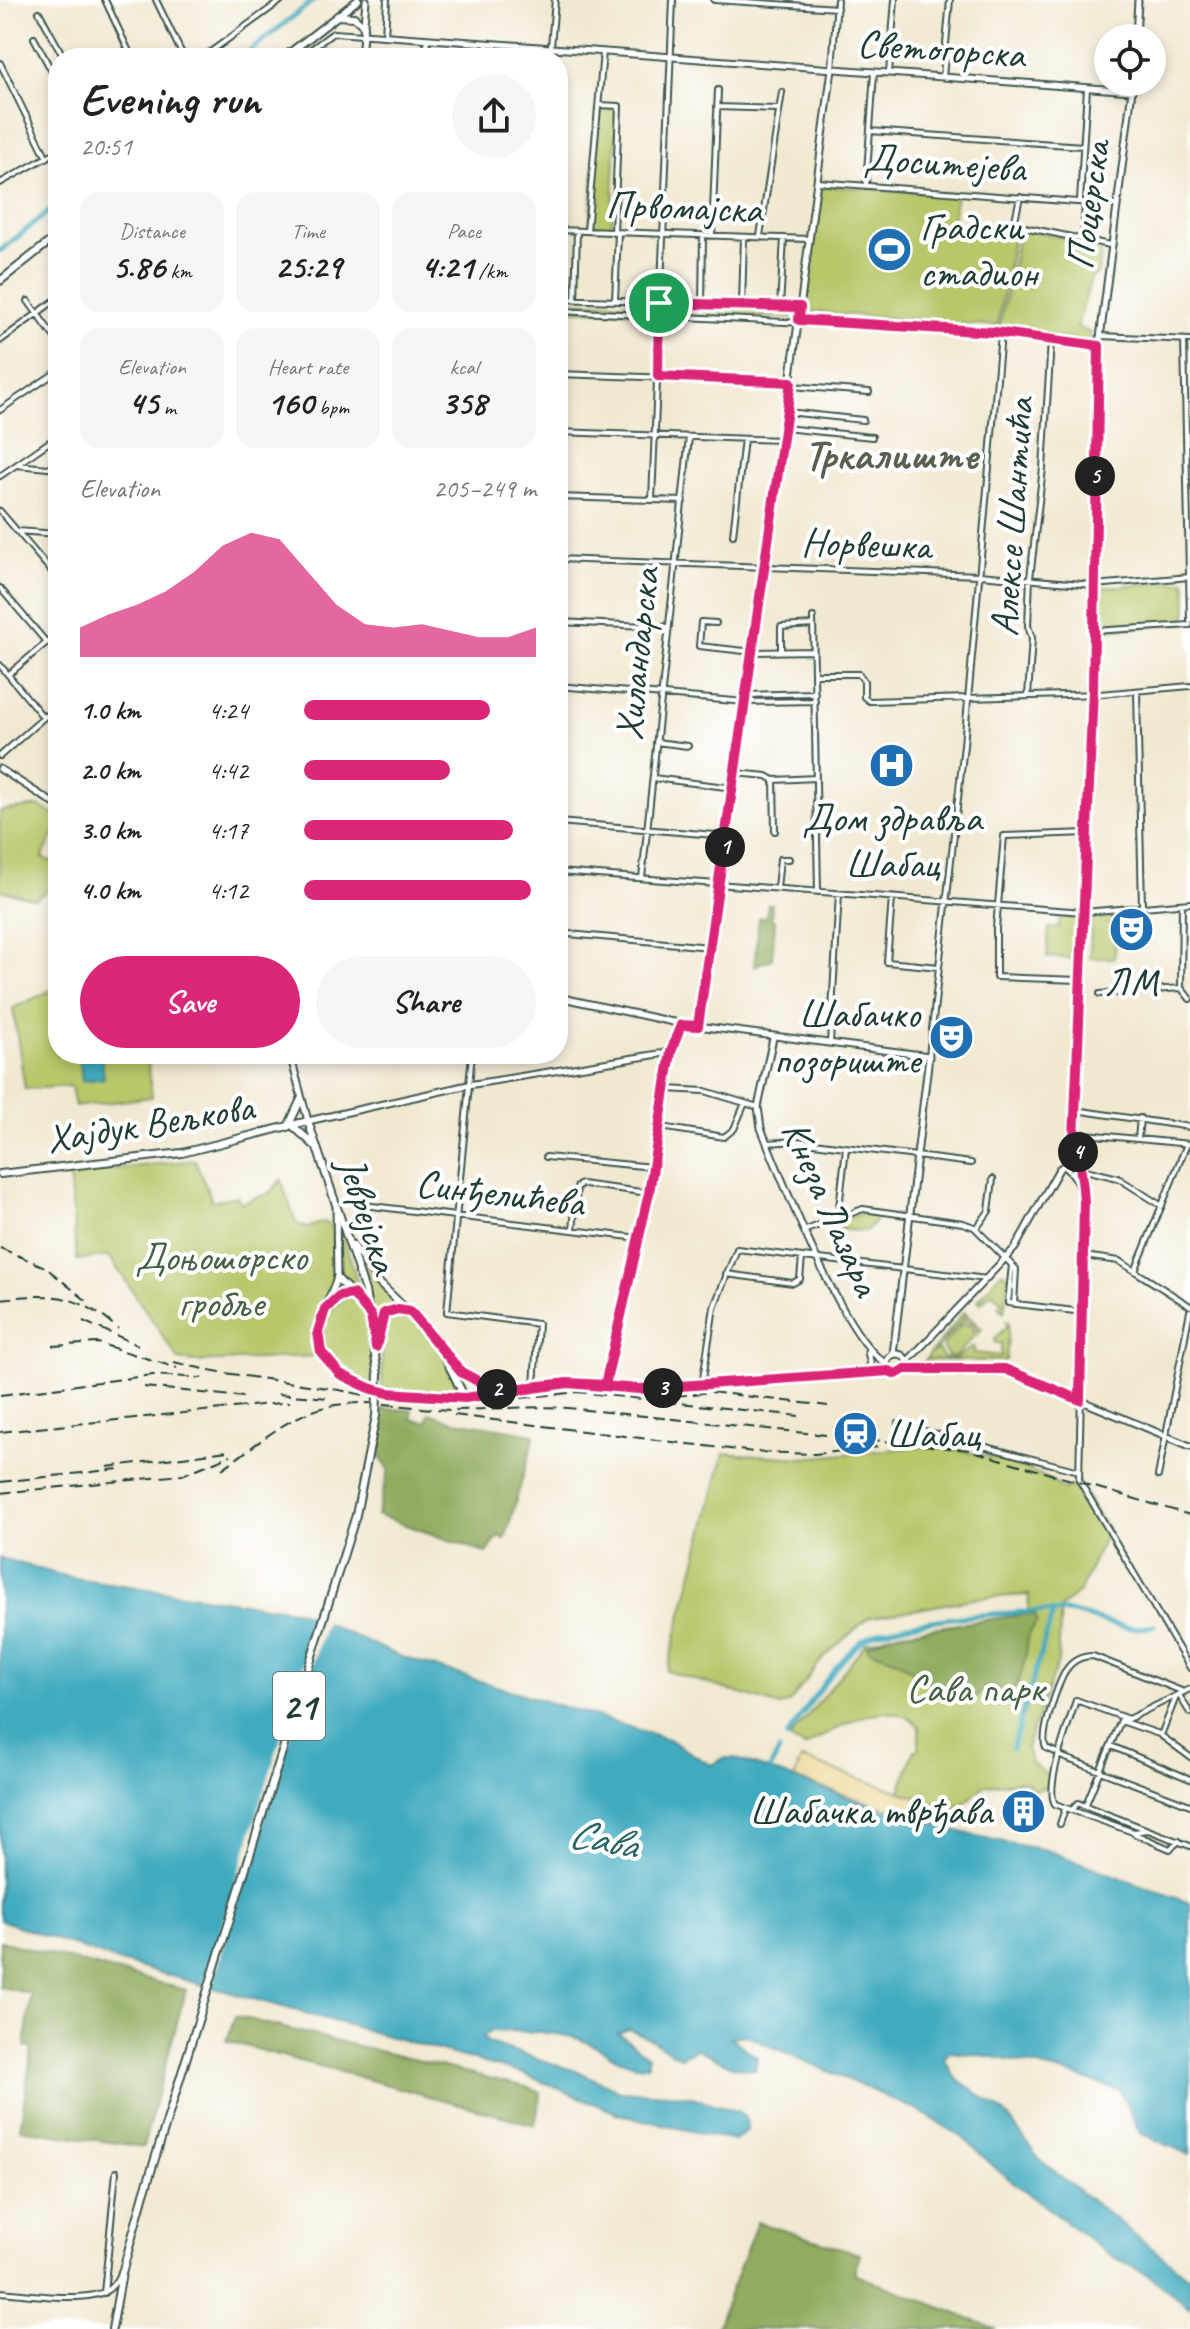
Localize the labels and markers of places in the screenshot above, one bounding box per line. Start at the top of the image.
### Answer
place label: Градски стадион [920,202,1040,298]
sports icon: Градски стадион [865,226,913,274]
pin [625,269,693,337]
pin: 5 [1075,456,1115,496]
hospital icon: Дом здравља Шабац [868,742,916,790]
place label: Дом здравља Шабац [802,793,984,889]
pin: 1 [705,827,745,867]
theatre icon: ЛМ [1107,906,1155,954]
place label: ЛМ [1105,957,1161,1007]
place label: Шабачко позориште [774,989,923,1085]
theatre icon: Шабачко позориште [927,1013,975,1061]
pin: 4 [1058,1132,1098,1172]
pin: 3 [643,1368,683,1408]
pin: 2 [477,1369,517,1409]
place label: Шабац [886,1409,981,1459]
station icon: Шабац [831,1410,879,1458]
place label: Шабачка тврђава [749,1786,995,1836]
building icon: Шабачка тврђава [999,1787,1047,1835]

